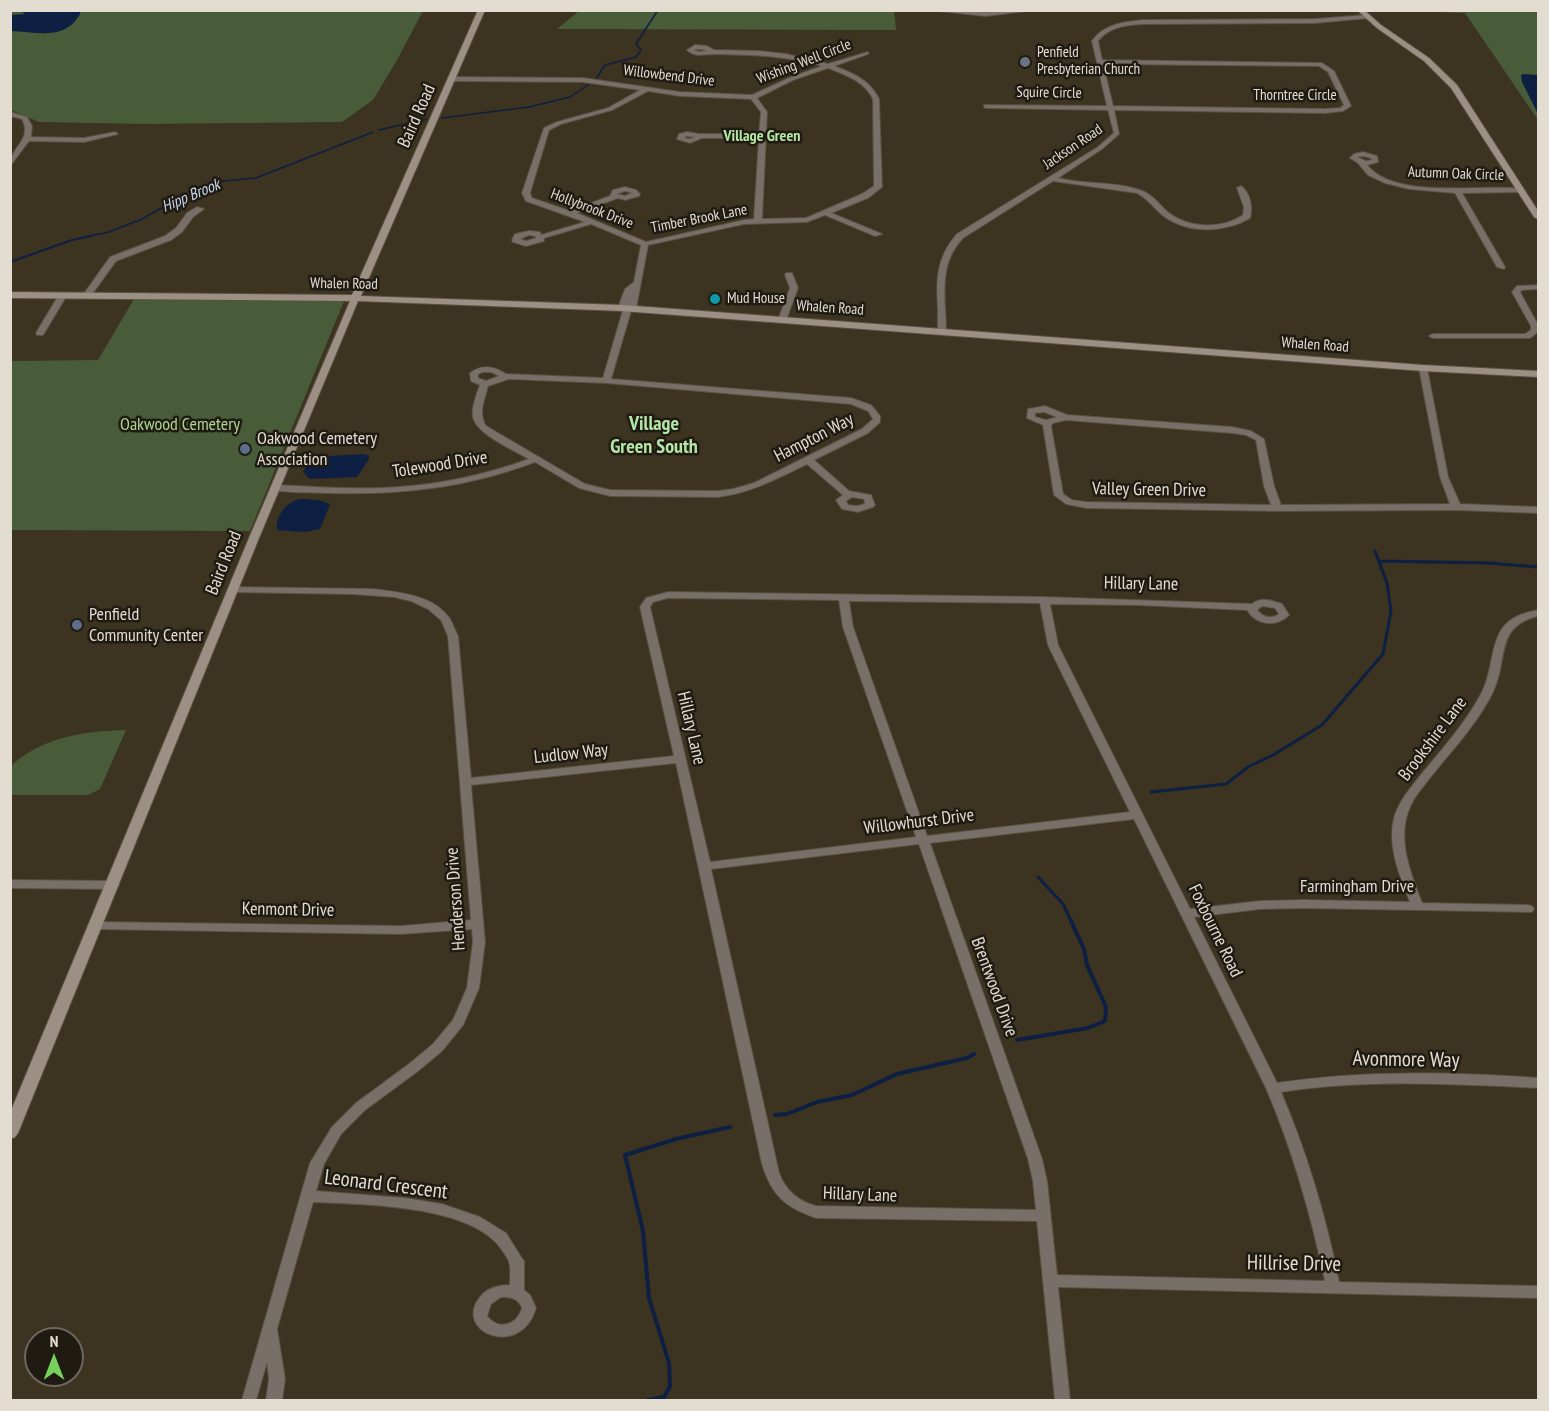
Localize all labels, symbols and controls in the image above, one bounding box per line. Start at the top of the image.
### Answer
street label: Wishing Well Circle [754,36,854,88]
place label: Penfield Presbyterian Church [1037,44,1140,79]
marker: Penfield Presbyterian Church [1018,55,1032,69]
street label: Willowbend Drive [622,61,716,91]
street label: Baird Road [394,81,440,151]
street label: Squire Circle [1016,83,1082,103]
street label: Thorntree Circle [1253,87,1337,105]
street label: Jackson Road [1040,121,1106,173]
district label: Village Green [724,126,800,146]
street label: Autumn Oak Circle [1408,163,1504,185]
water label: Hipp Brook [159,175,223,217]
street label: Hollybrook Drive [548,185,636,233]
street label: Timber Brook Lane [649,201,749,237]
street label: Whalen Road [310,274,378,294]
place label: Mud House [727,290,785,308]
marker: Mud House [708,292,722,306]
street label: Whalen Road [796,297,864,319]
street label: Whalen Road [1281,334,1349,356]
street label: Hampton Way [771,409,857,467]
district label: Village Green South [610,412,698,459]
park label: Oakwood Cemetery [120,414,240,436]
place label: Oakwood Cemetery Association [257,428,377,470]
marker: Oakwood Cemetery Association [238,442,252,456]
street label: Tolewood Drive [391,447,489,483]
street label: Valley Green Drive [1092,478,1206,502]
street label: Baird Road [201,528,247,598]
street label: Hillary Lane [1104,573,1178,595]
place label: Penfield Community Center [89,604,203,646]
marker: Penfield Community Center [70,618,84,632]
street label: Hillary Lane [672,689,710,767]
street label: Brookshire Lane [1394,693,1472,785]
street label: Ludlow Way [533,739,609,769]
street label: Willowhurst Drive [863,805,975,839]
street label: Henderson Drive [442,847,470,951]
street label: Farmingham Drive [1300,876,1414,898]
street label: Foxbourne Road [1183,881,1247,981]
street label: Kenmont Drive [242,898,334,922]
street label: Brentwood Drive [966,934,1022,1040]
street label: Avonmore Way [1352,1046,1460,1074]
street label: Leonard Crescent [323,1165,449,1205]
street label: Hillary Lane [822,1183,898,1207]
street label: Hillrise Drive [1247,1251,1341,1277]
north arrow [24,1327,84,1387]
text: N [50,1331,58,1351]

